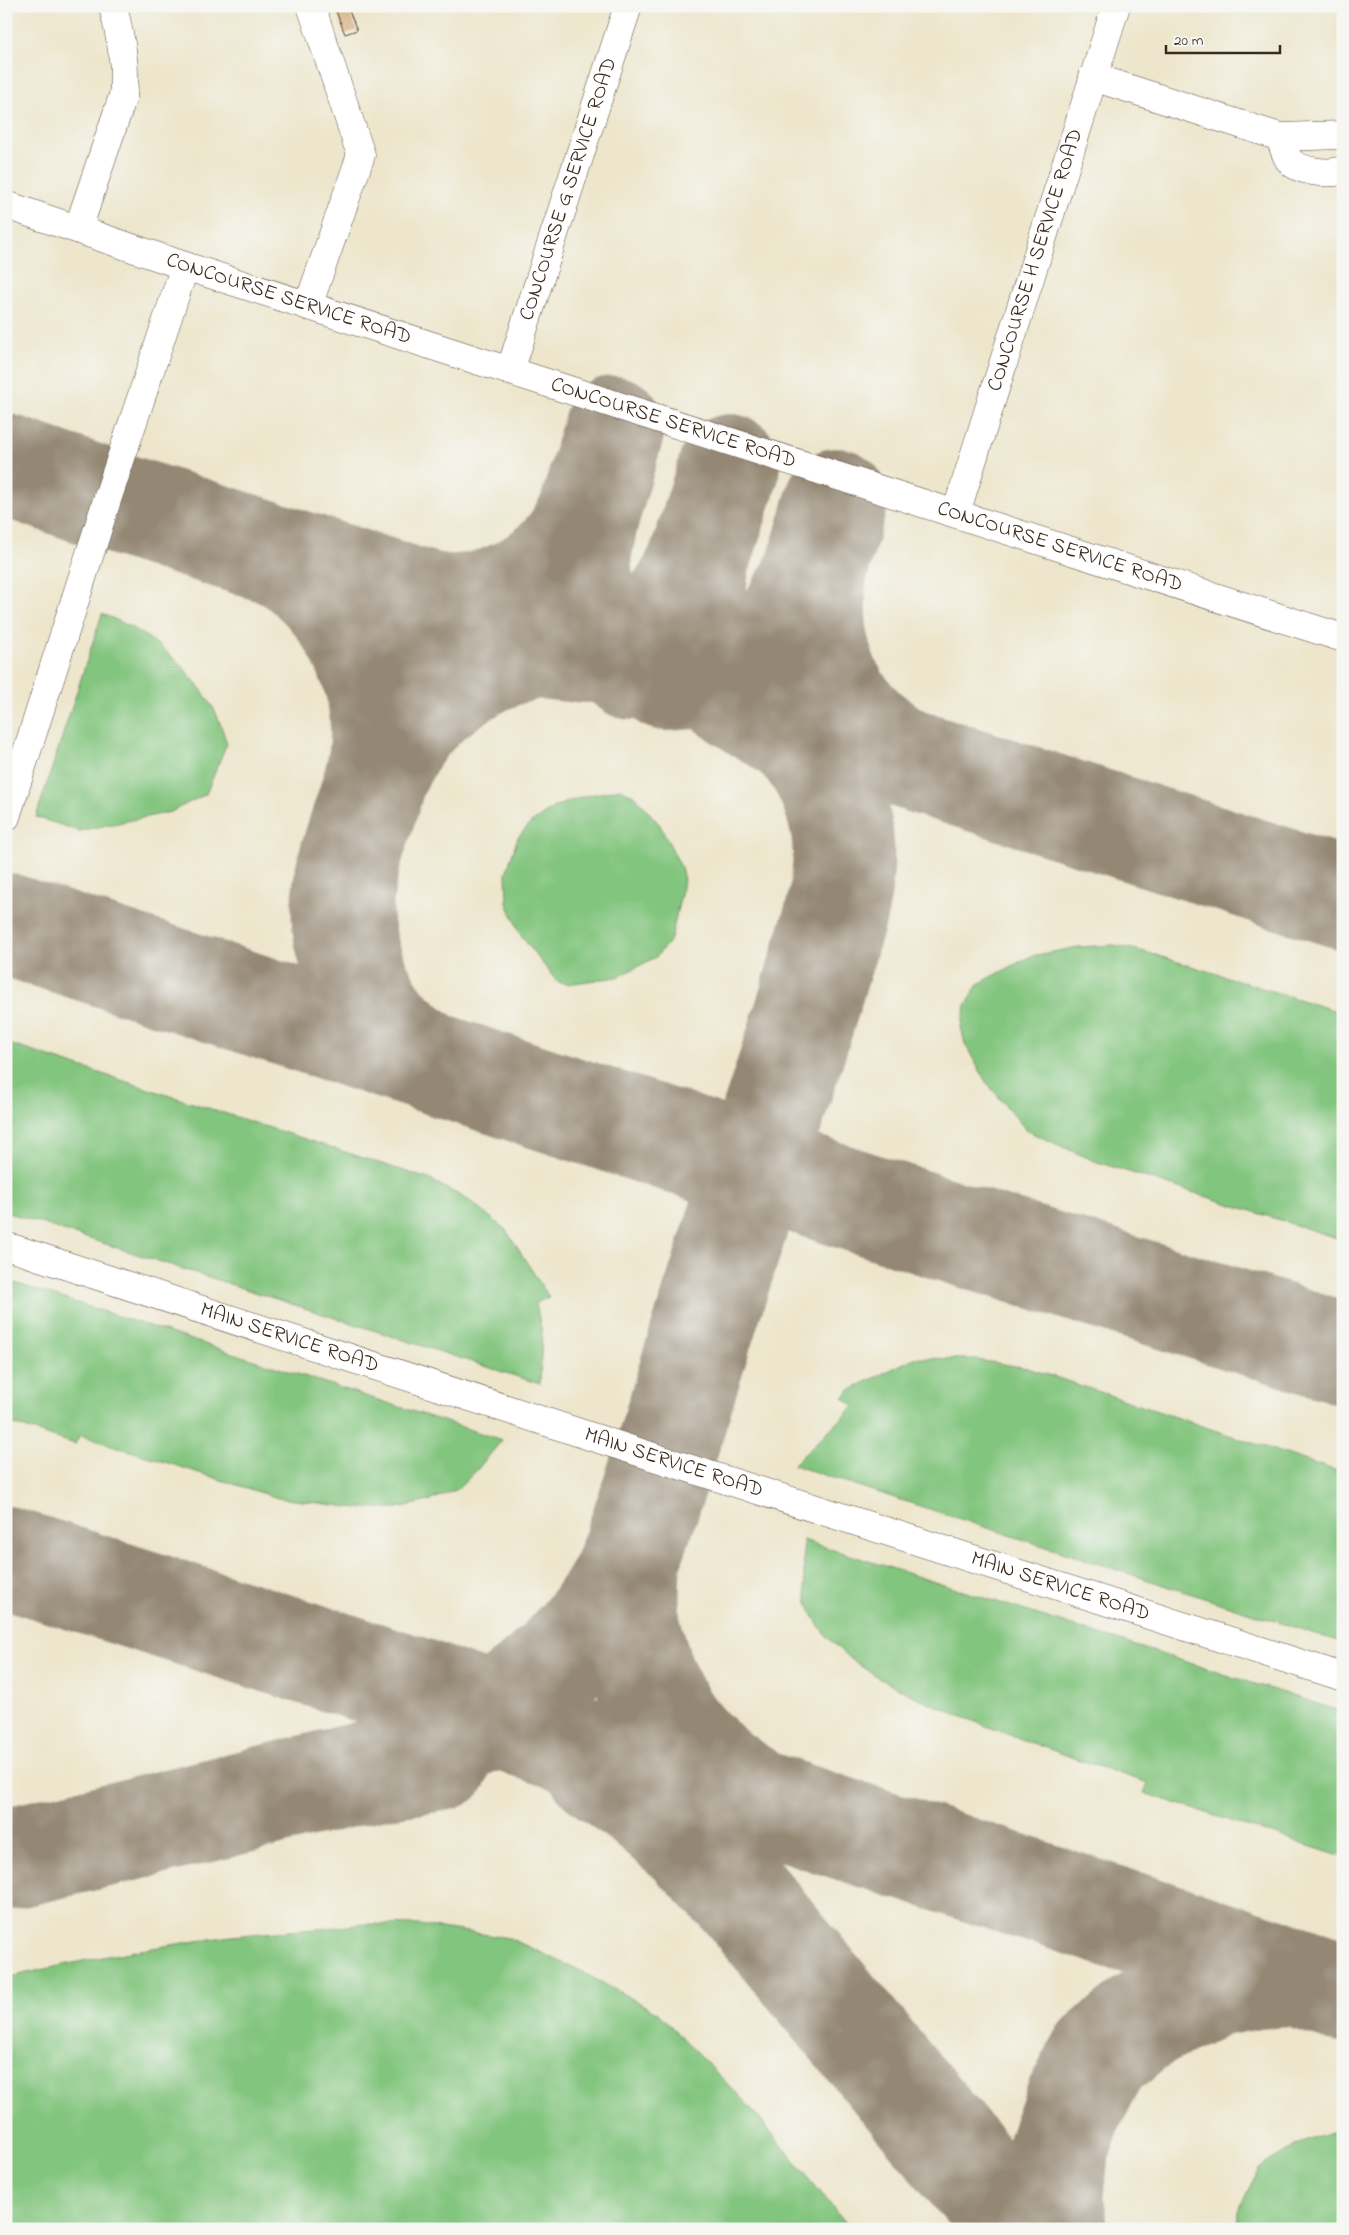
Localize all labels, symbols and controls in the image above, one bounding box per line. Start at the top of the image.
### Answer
scale bar [1166,22,1280,54]
text: 20 m [1174,30,1204,52]
street label: CONCOURSE G SERVICE ROAD [512,54,625,325]
street label: CONCOURSE H SERVICE ROAD [980,125,1091,395]
street label: CONCOURSE SERVICE ROAD [162,246,415,353]
street label: CONCOURSE SERVICE ROAD [547,370,800,477]
street label: CONCOURSE SERVICE ROAD [933,494,1186,601]
street label: MAIN SERVICE ROAD [196,1295,383,1381]
street label: MAIN SERVICE ROAD [580,1420,767,1506]
street label: MAIN SERVICE ROAD [967,1544,1154,1629]

